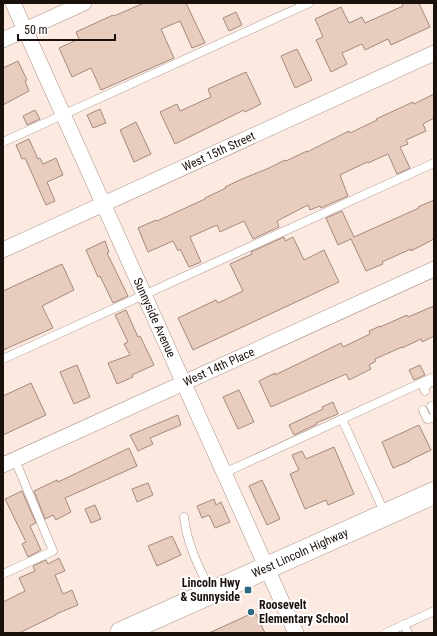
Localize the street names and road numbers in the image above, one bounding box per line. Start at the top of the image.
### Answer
street label: West 15th Street [180,129,258,174]
street label: Sunnyside Avenue [130,276,178,360]
street label: West 14th Place [181,344,257,389]
street label: West Lincoln Highway [250,525,350,581]

